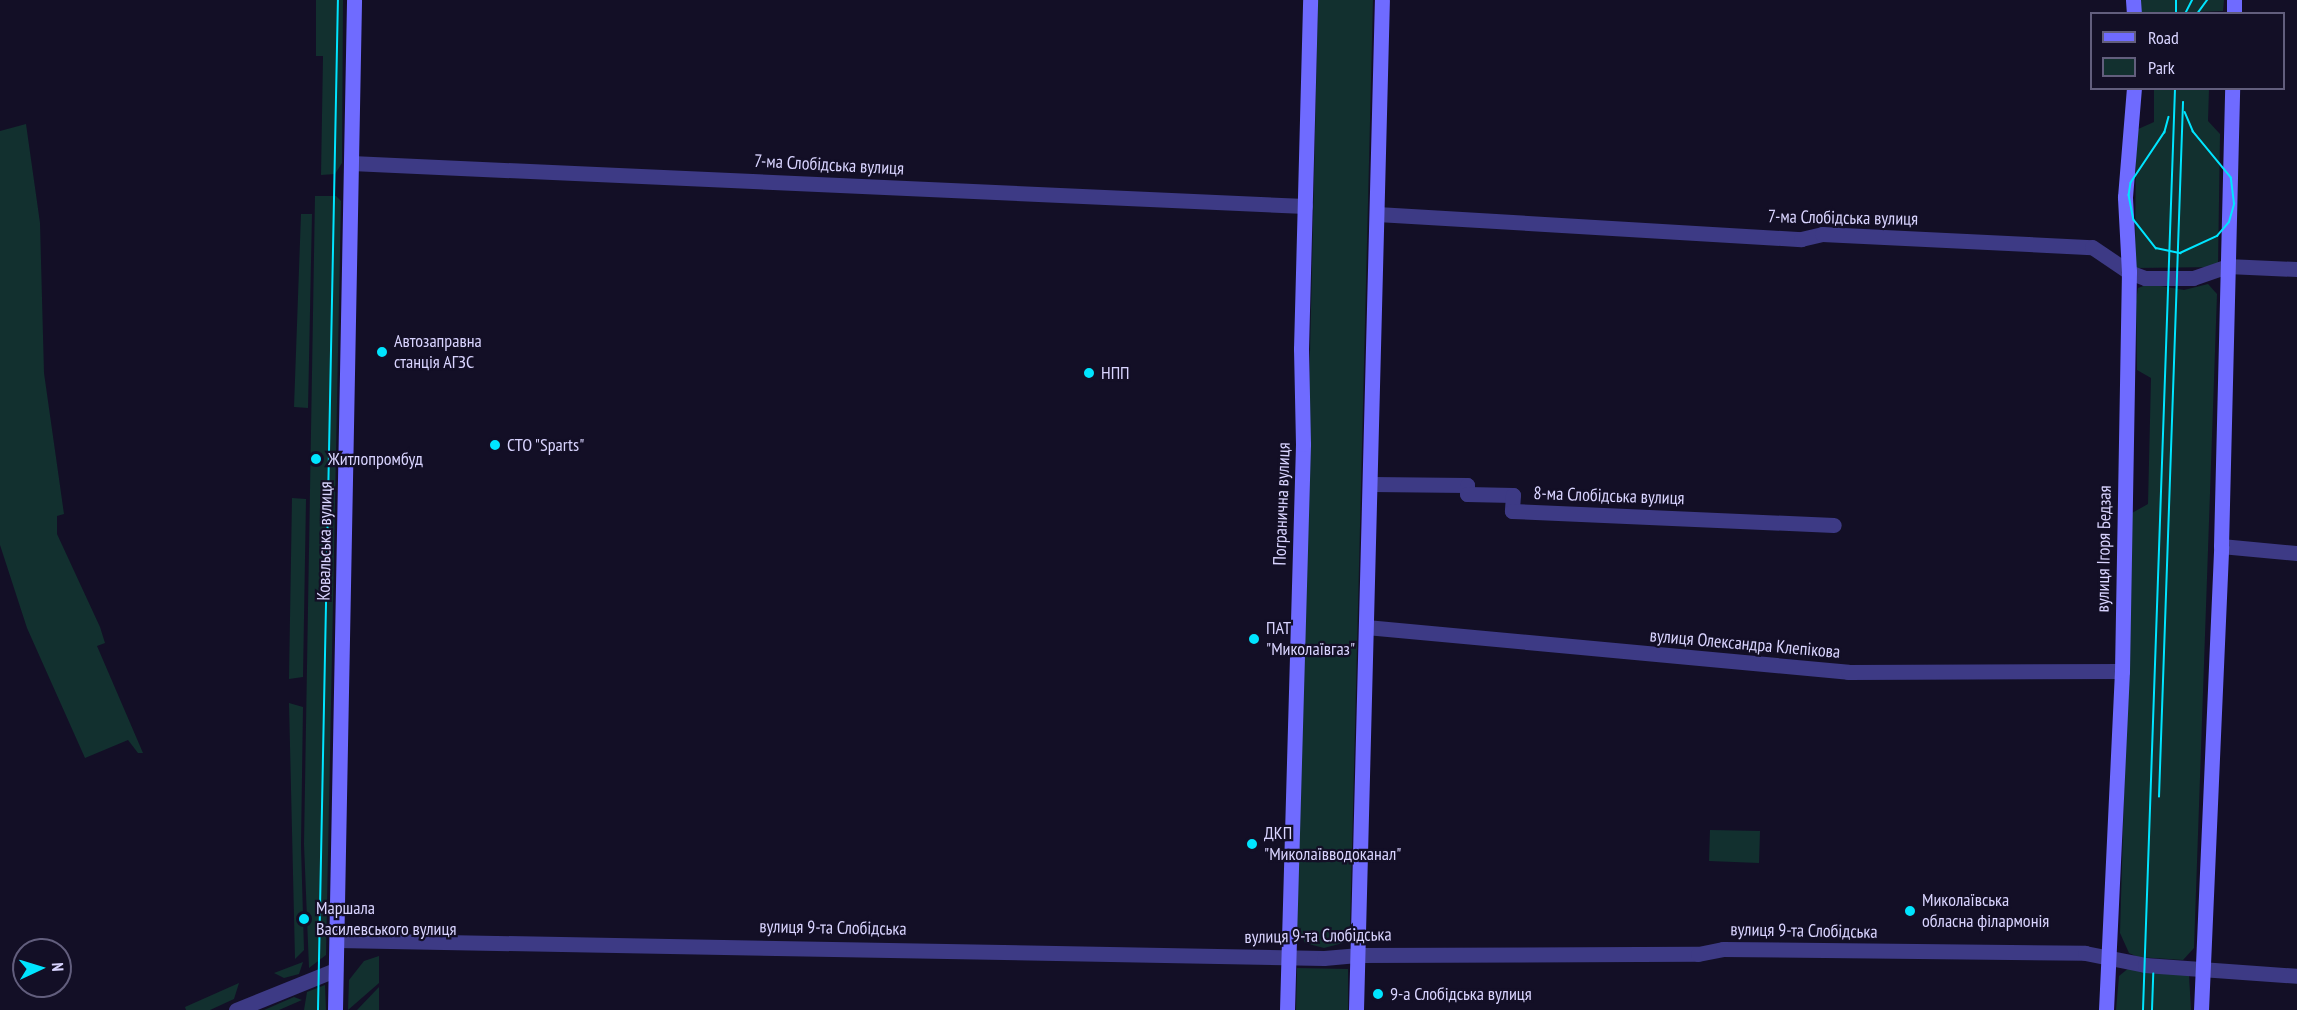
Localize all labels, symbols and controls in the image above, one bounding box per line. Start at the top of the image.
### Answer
legend [2090,12,2285,90]
text: Road [2148,26,2179,49]
text: Park [2148,56,2175,79]
street label: 7-ма Слобідська вулиця [753,150,905,180]
street label: 7-ма Слобідська вулиця [1768,206,1918,230]
place label: Автозаправна станція АГЗС [394,331,482,374]
marker: Автозаправна станція АГЗС [375,345,389,359]
place label: НПП [1101,362,1130,384]
marker: НПП [1082,366,1096,380]
place label: СТО "Sparts" [507,434,585,456]
marker: СТО "Sparts" [488,438,502,452]
street label: Погранична вулиця [1269,442,1295,566]
place label: Житлопромбуд [328,448,423,470]
marker: Житлопромбуд [309,452,323,466]
street label: Ковальська вулиця [313,481,337,601]
street label: 8-ма Слобідська вулиця [1533,483,1685,509]
street label: вулиця Ігоря Бедзая [2092,485,2116,613]
place label: ПАТ "Миколаївгаз" [1266,618,1355,660]
street label: вулиця Олександра Клепікова [1649,625,1841,663]
marker: ПАТ "Миколаївгаз" [1247,632,1261,646]
place label: ДКП "Миколаївводоканал" [1264,823,1401,866]
marker: ДКП "Миколаївводоканал" [1245,837,1259,851]
place label: Миколаївська обласна філармонія [1922,890,2049,932]
place label: Маршала Василевського вулиця [316,898,456,940]
marker: Миколаївська обласна філармонія [1903,904,1917,918]
marker: Маршала Василевського вулиця [297,912,311,926]
street label: вулиця 9-та Слобідська [759,916,907,940]
street label: вулиця 9-та Слобідська [1730,919,1878,943]
street label: вулиця 9-та Слобідська [1244,924,1392,948]
north arrow [12,938,72,998]
text: N [48,962,68,972]
place label: 9-а Слобідська вулиця [1390,983,1532,1005]
marker: 9-а Слобідська вулиця [1371,987,1385,1001]

